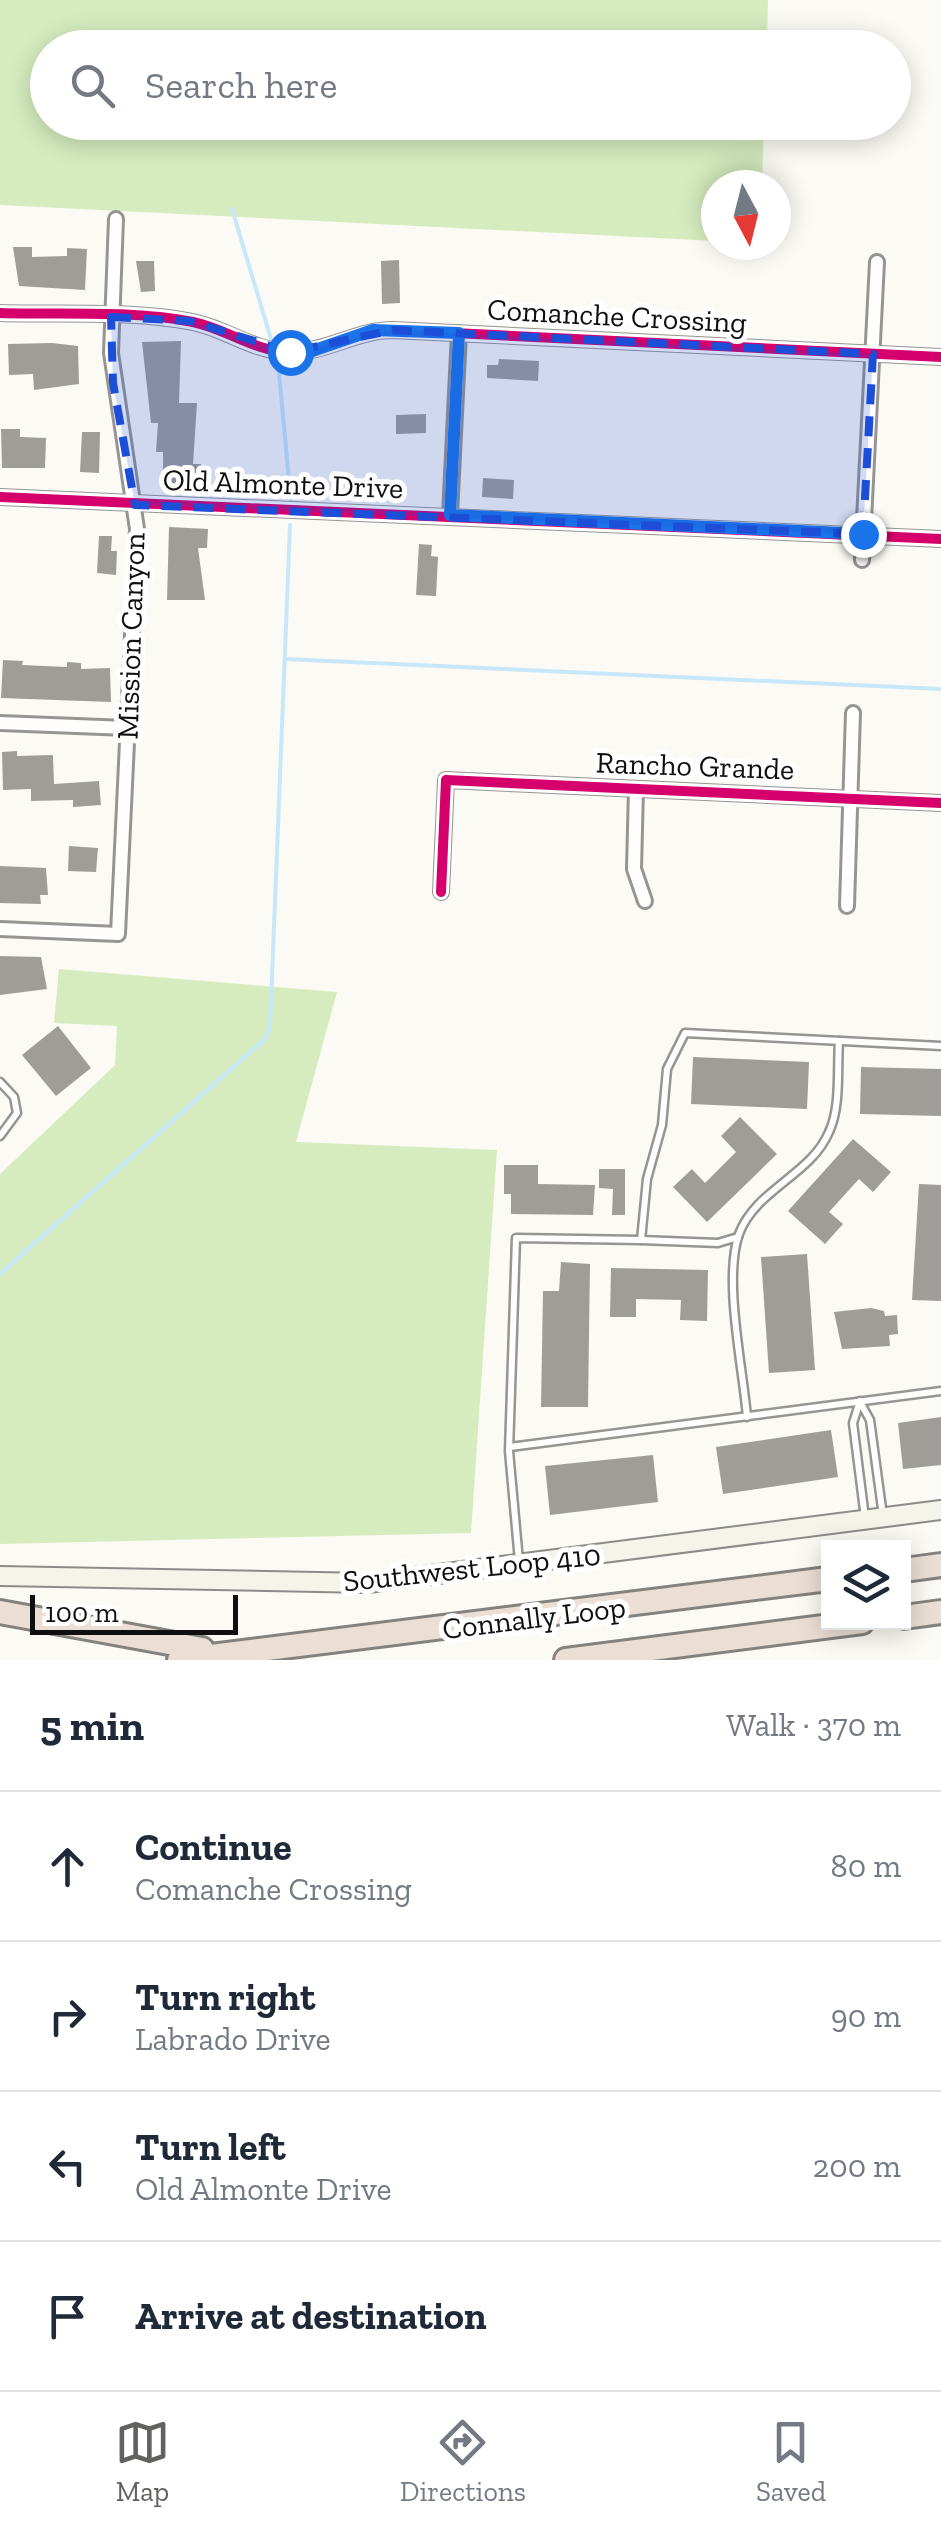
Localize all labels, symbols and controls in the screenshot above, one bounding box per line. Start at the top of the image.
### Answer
search box [30,30,911,140]
icon: search [65,58,120,113]
text: Search here [145,62,337,108]
north arrow [701,170,791,260]
street label: Comanche Crossing [486,291,748,341]
route start [268,330,314,376]
street label: Old Almonte Drive [162,462,404,506]
route end [841,512,887,558]
street label: Mission Canyon [109,532,153,740]
street label: Rancho Grande [595,745,795,787]
street label: Southwest Loop 410 [341,1537,603,1599]
map controls [821,1540,911,1630]
button: layers [821,1540,911,1630]
street label: Connally Loop [440,1589,628,1647]
scale bar [30,1590,238,1634]
text: 100 m [45,1596,119,1629]
text: 5 min [40,1700,144,1751]
text: Walk · 370 m [726,1706,901,1744]
text: Continue [135,1824,292,1870]
icon: ahead [40,1839,95,1894]
text: 80 m [830,1847,901,1885]
text: Comanche Crossing [135,1870,412,1908]
text: Turn right [135,1974,315,2020]
icon: right [40,1989,95,2044]
text: 90 m [831,1997,901,2035]
text: Labrado Drive [135,2020,330,2058]
text: Turn left [135,2124,286,2170]
icon: left [40,2139,95,2194]
text: 200 m [813,2147,901,2185]
text: Old Almonte Drive [135,2170,391,2208]
icon: arrive [40,2289,95,2344]
text: Arrive at destination [135,2293,486,2339]
tab: Map [115,2415,170,2508]
tab: Directions [400,2415,526,2508]
tab: Saved [756,2415,826,2508]

